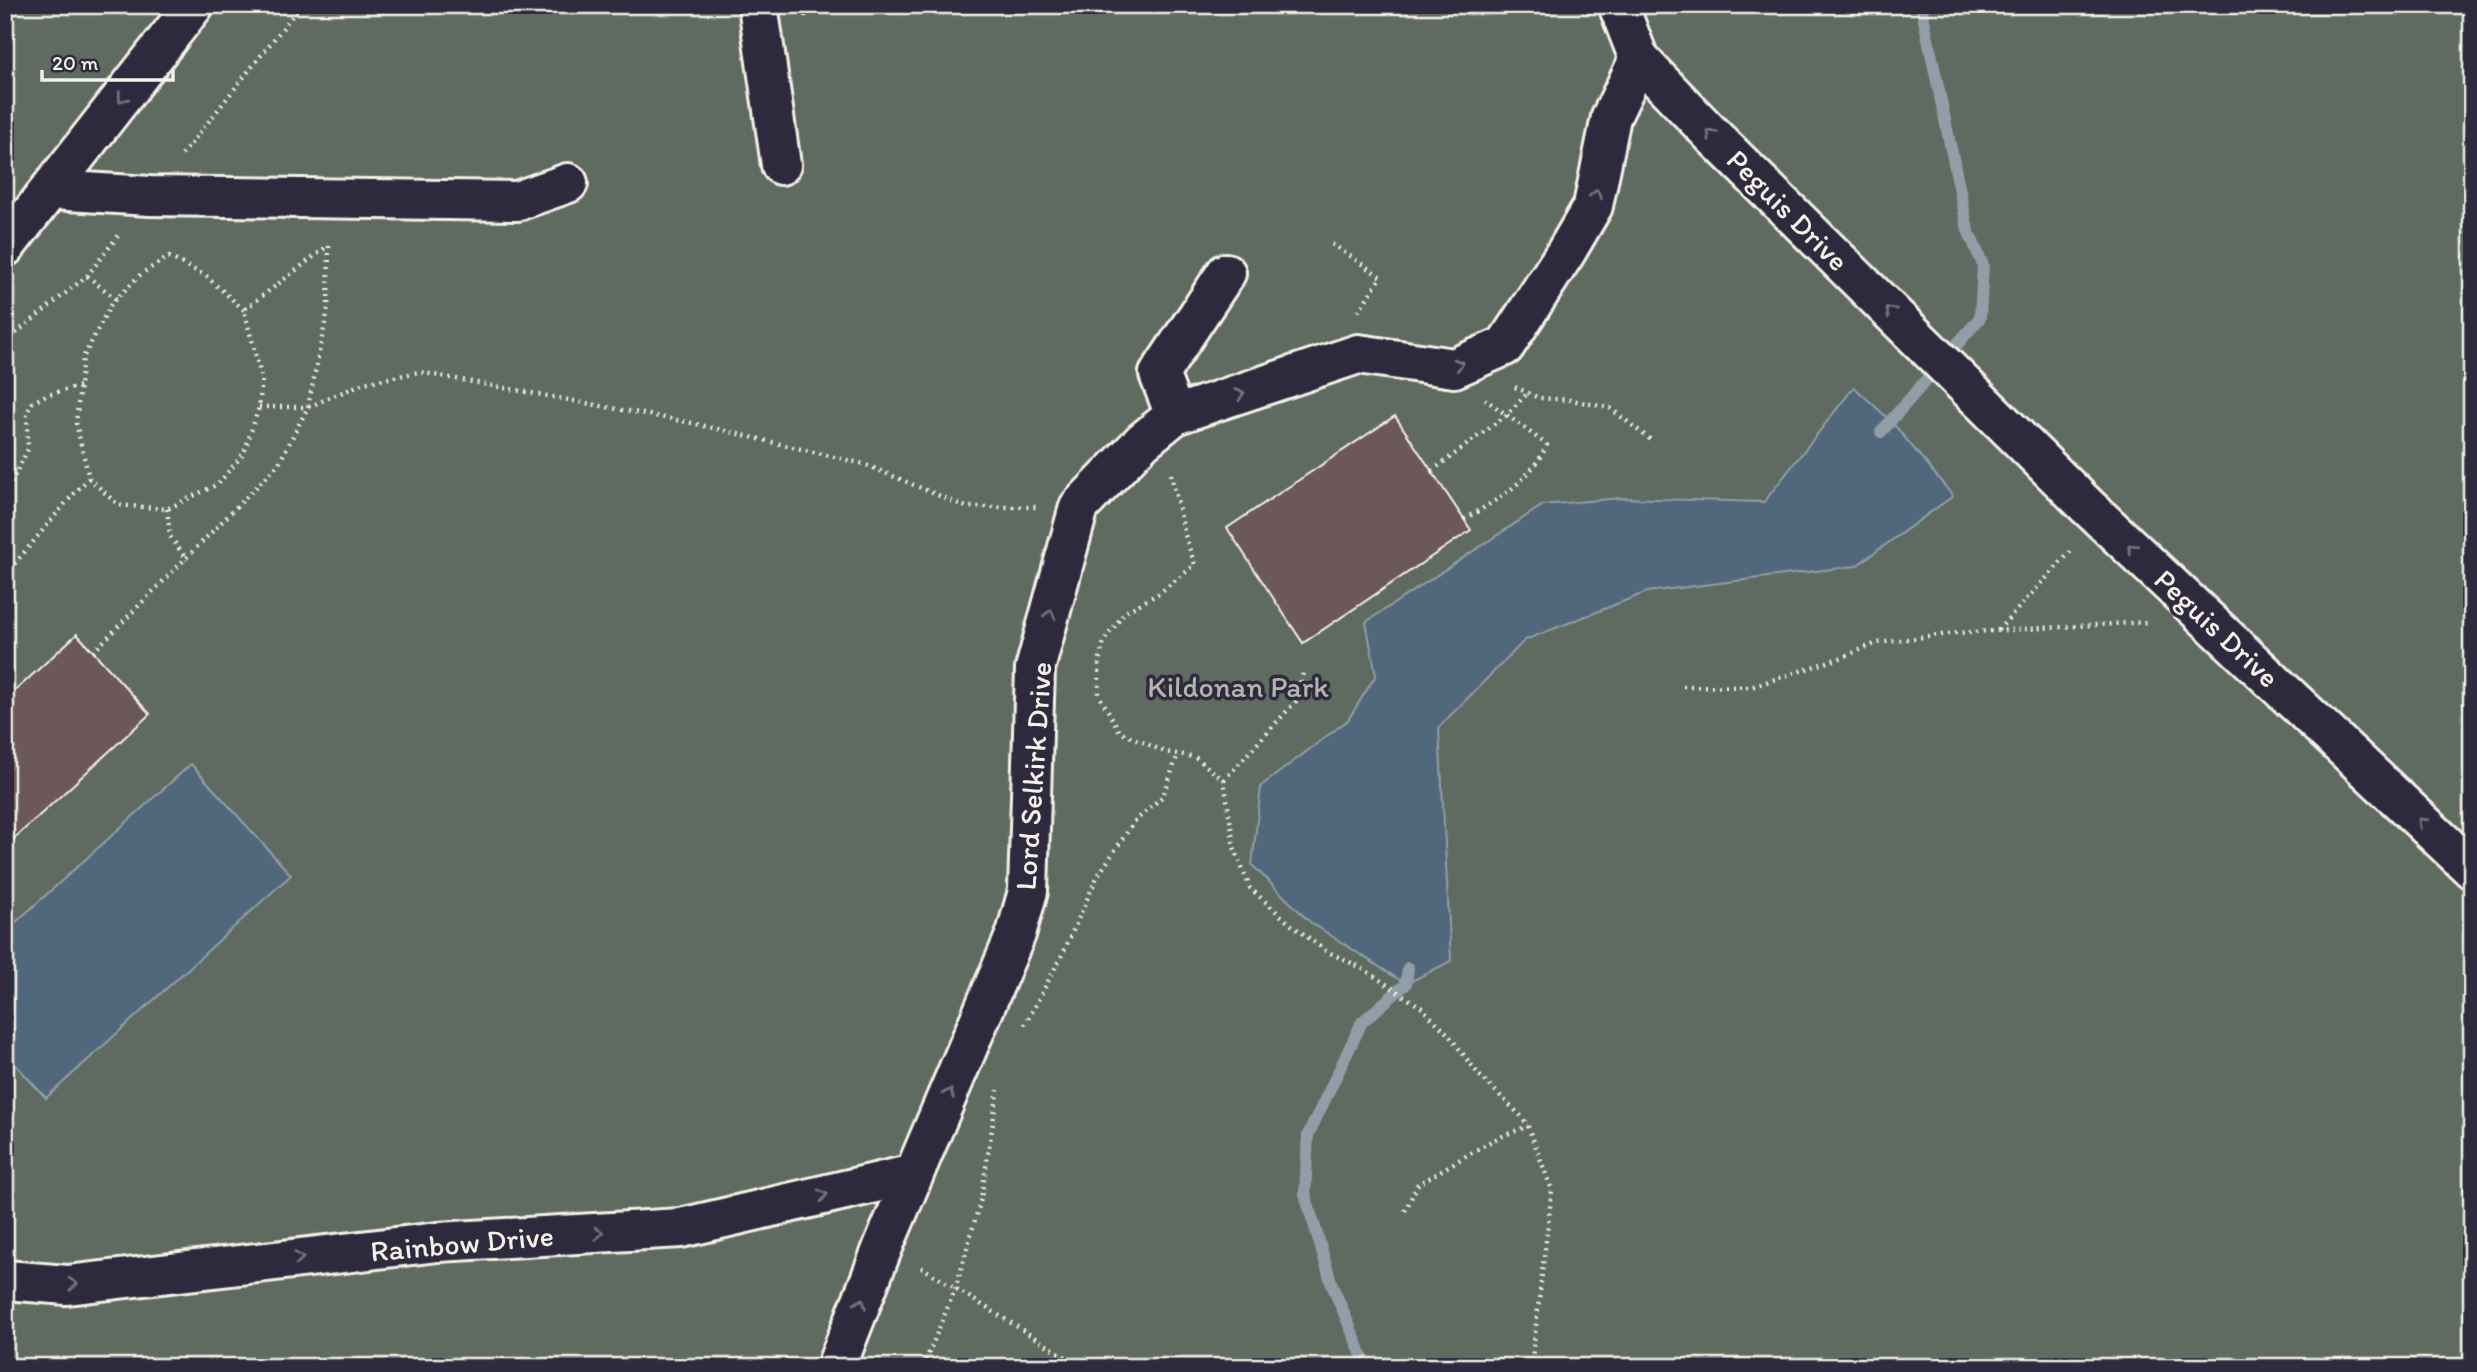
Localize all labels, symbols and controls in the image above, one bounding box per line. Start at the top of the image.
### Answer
scale bar [42,38,173,82]
text: 20 m [52,50,99,75]
one-way arrow [118,90,131,103]
one-way arrow [1706,129,1719,142]
street label: Peguis Drive [1719,141,1857,279]
one-way arrow [1587,188,1602,200]
one-way arrow [1885,307,1898,320]
one-way arrow [1452,358,1464,372]
one-way arrow [1233,388,1245,402]
one-way arrow [2127,544,2140,557]
street label: Peguis Drive [2147,561,2287,695]
one-way arrow [1042,608,1057,620]
street label: Lord Selkirk Drive [1007,660,1059,892]
park label: Kildonan Park [1147,668,1329,705]
one-way arrow [2417,818,2430,830]
one-way arrow [940,1088,954,1100]
one-way arrow [817,1189,829,1203]
street label: Rainbow Drive [369,1217,555,1269]
one-way arrow [594,1226,605,1241]
one-way arrow [293,1251,305,1266]
one-way arrow [68,1277,79,1292]
one-way arrow [853,1298,867,1310]

